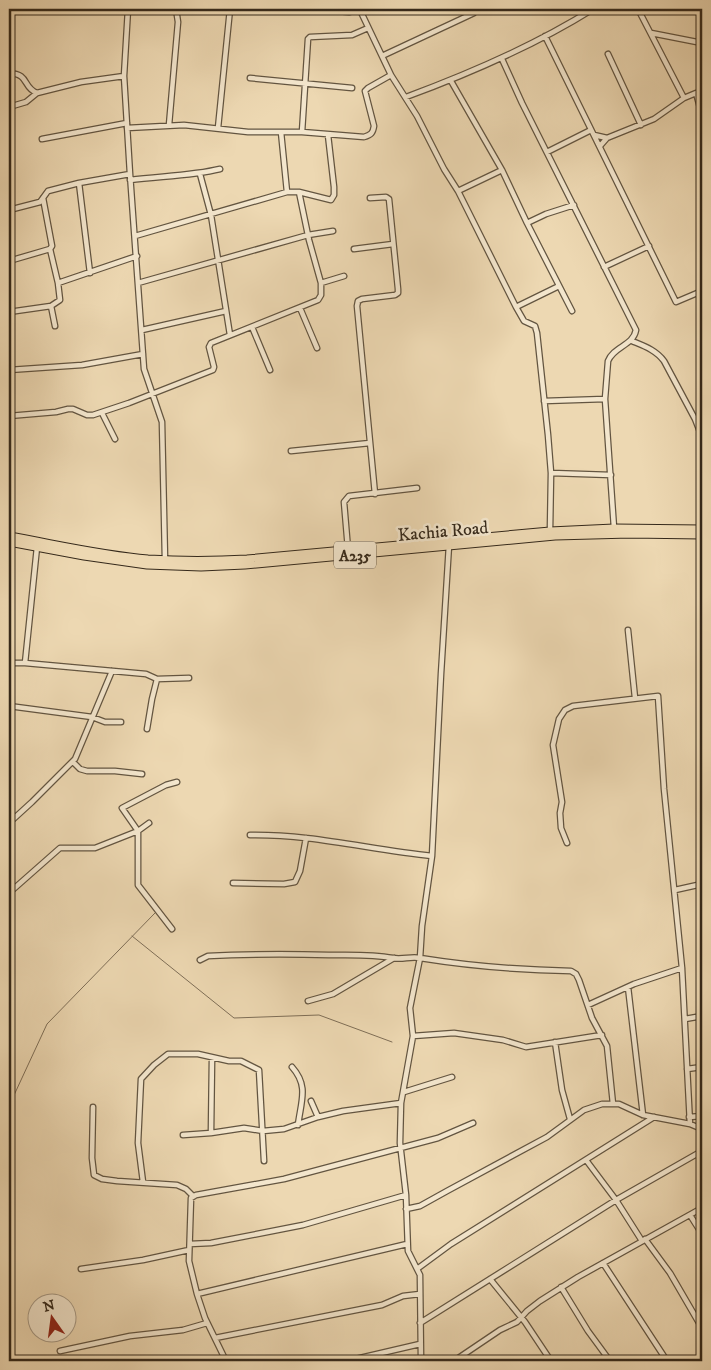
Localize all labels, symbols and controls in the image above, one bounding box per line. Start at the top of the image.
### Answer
street label: Kachia Road [397,517,489,547]
road number: A235 [334,542,376,568]
north arrow [28,1292,78,1342]
text: N [41,1296,57,1316]

